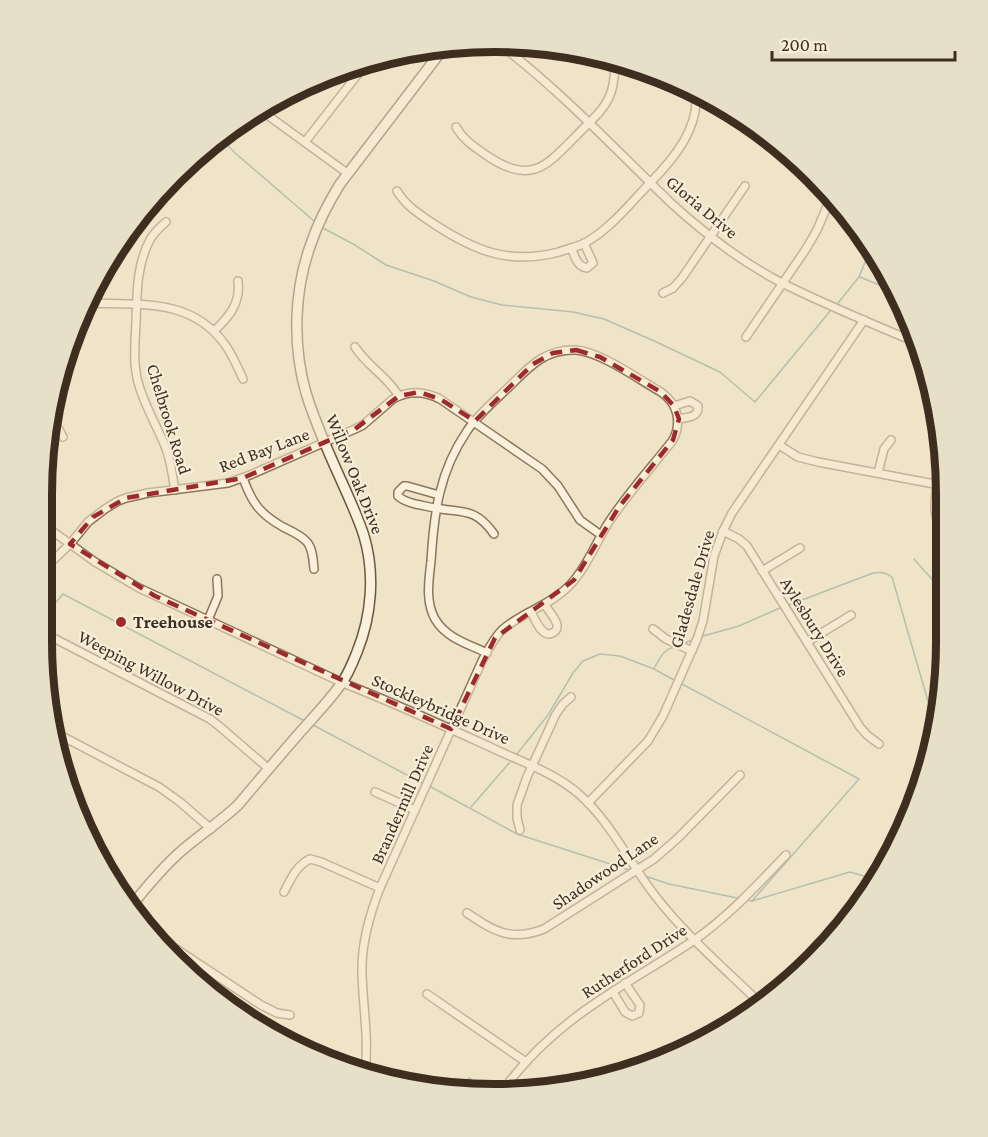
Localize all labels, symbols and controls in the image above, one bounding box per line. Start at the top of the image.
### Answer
scale bar [772,24,955,62]
text: 200 m [781,35,828,55]
street label: Gloria Drive [662,171,742,243]
street label: Chelbrook Road [143,361,195,477]
street label: Willow Oak Drive [322,411,388,537]
street label: Red Bay Lane [216,424,312,476]
street label: Gladesdale Drive [666,528,718,650]
street label: Aylesbury Drive [776,573,854,681]
place label: Treehouse [133,612,213,632]
marker: Treehouse [114,615,128,629]
street label: Weeping Willow Drive [75,626,228,720]
street label: Stockleybridge Drive [369,670,513,748]
street label: Brandermill Drive [367,741,437,867]
street label: Shadowood Lane [548,828,662,914]
street label: Rutherford Drive [578,920,690,1002]

